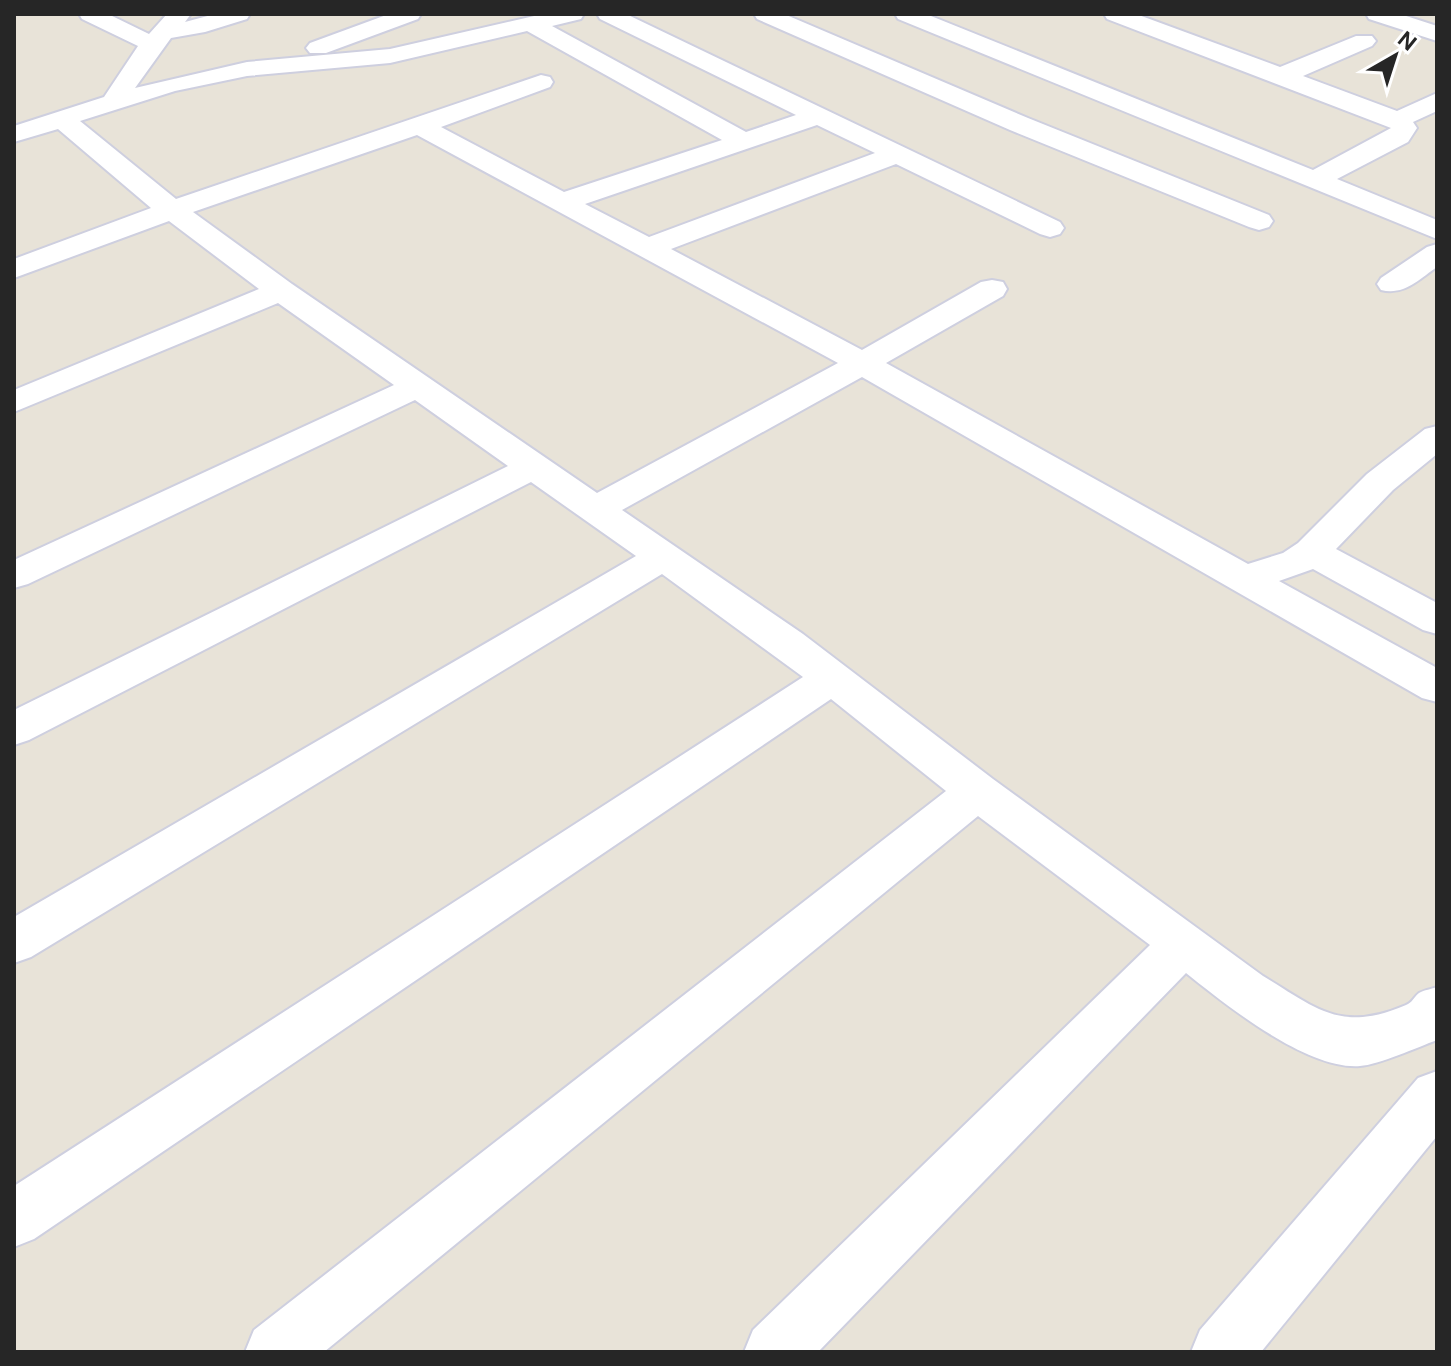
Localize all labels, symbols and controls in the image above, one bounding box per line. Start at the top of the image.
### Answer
north arrow [1355,16,1435,96]
text: N [1392,25,1423,57]

